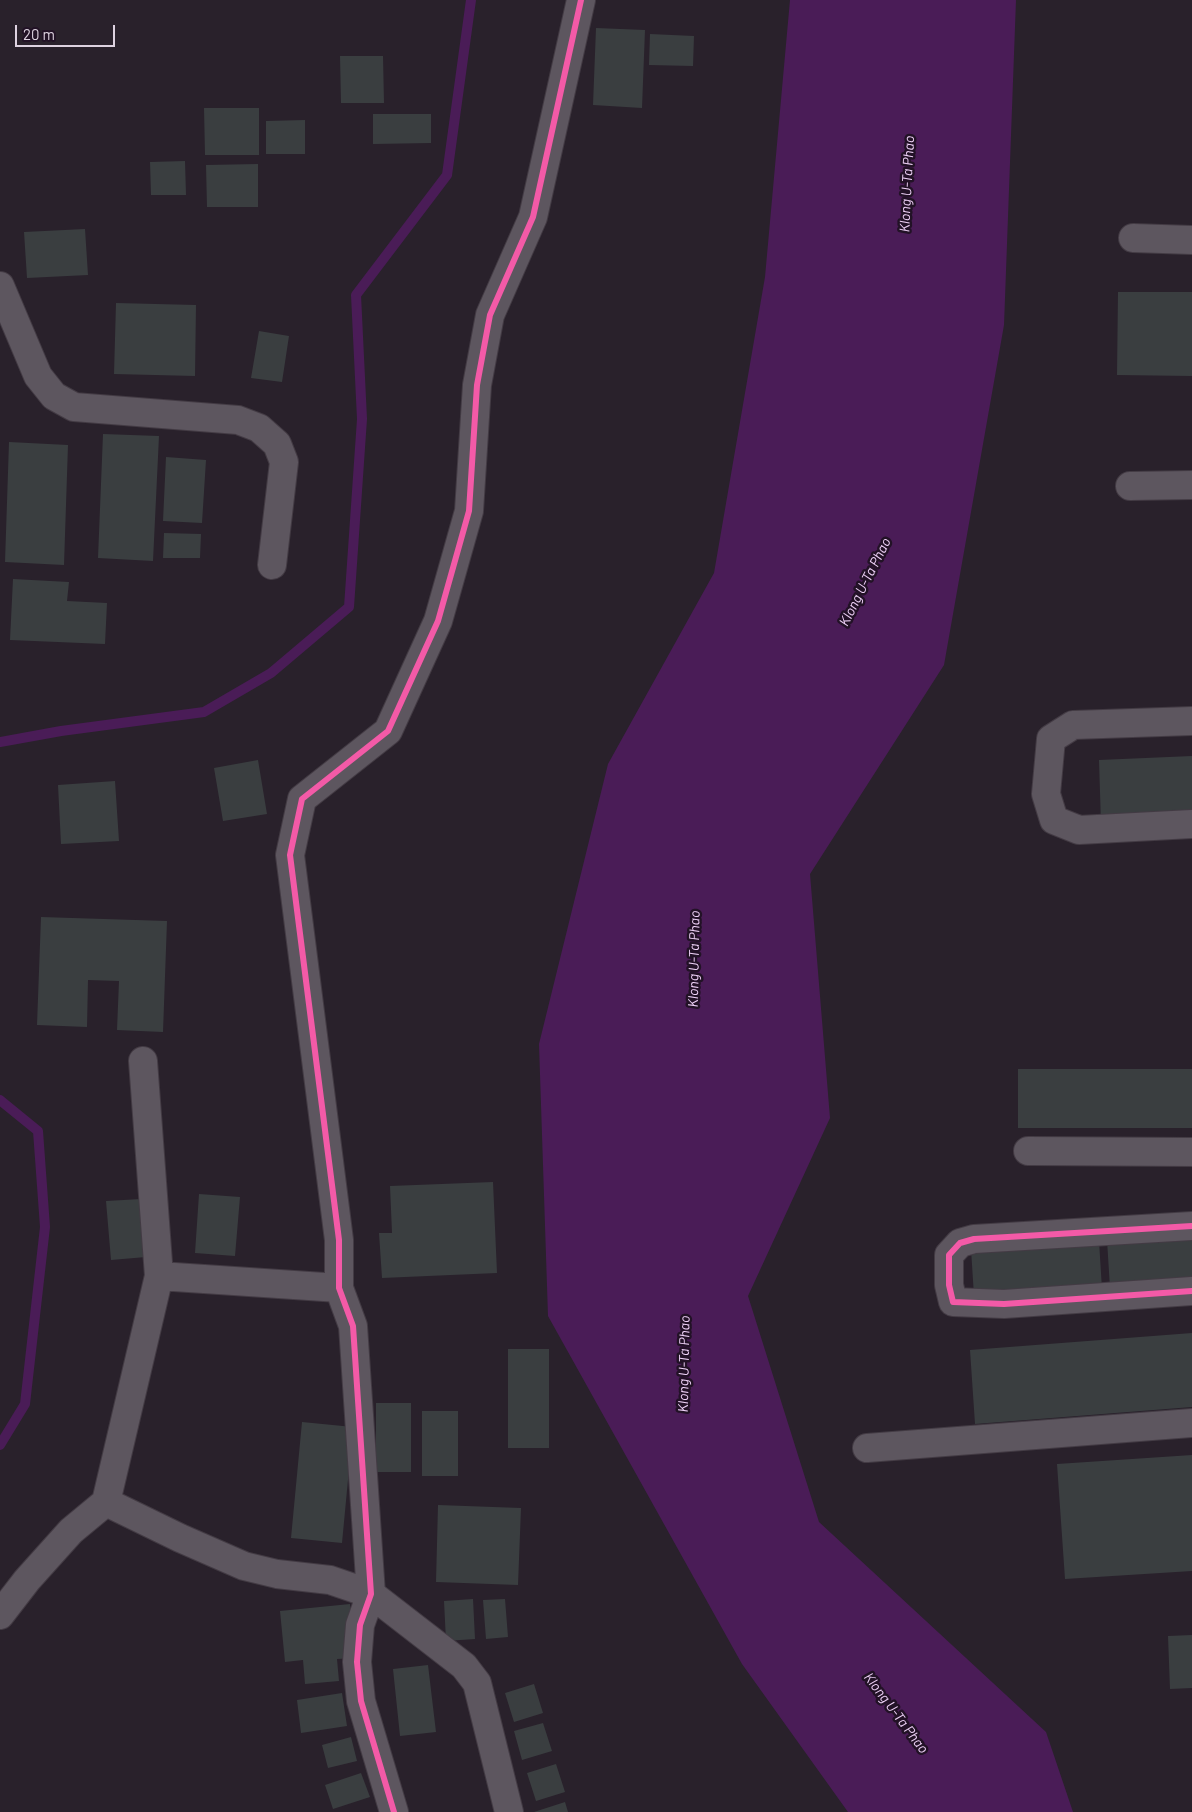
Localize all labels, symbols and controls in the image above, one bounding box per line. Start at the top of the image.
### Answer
scale bar [18,15,118,47]
text: 20 m [23,25,55,43]
water label: Klong U-Ta Phao [896,135,918,233]
water label: Klong U-Ta Phao [836,535,894,629]
water label: Klong U-Ta Phao [685,910,703,1008]
water label: Klong U-Ta Phao [675,1315,693,1413]
water label: Klong U-Ta Phao [860,1669,932,1757]

